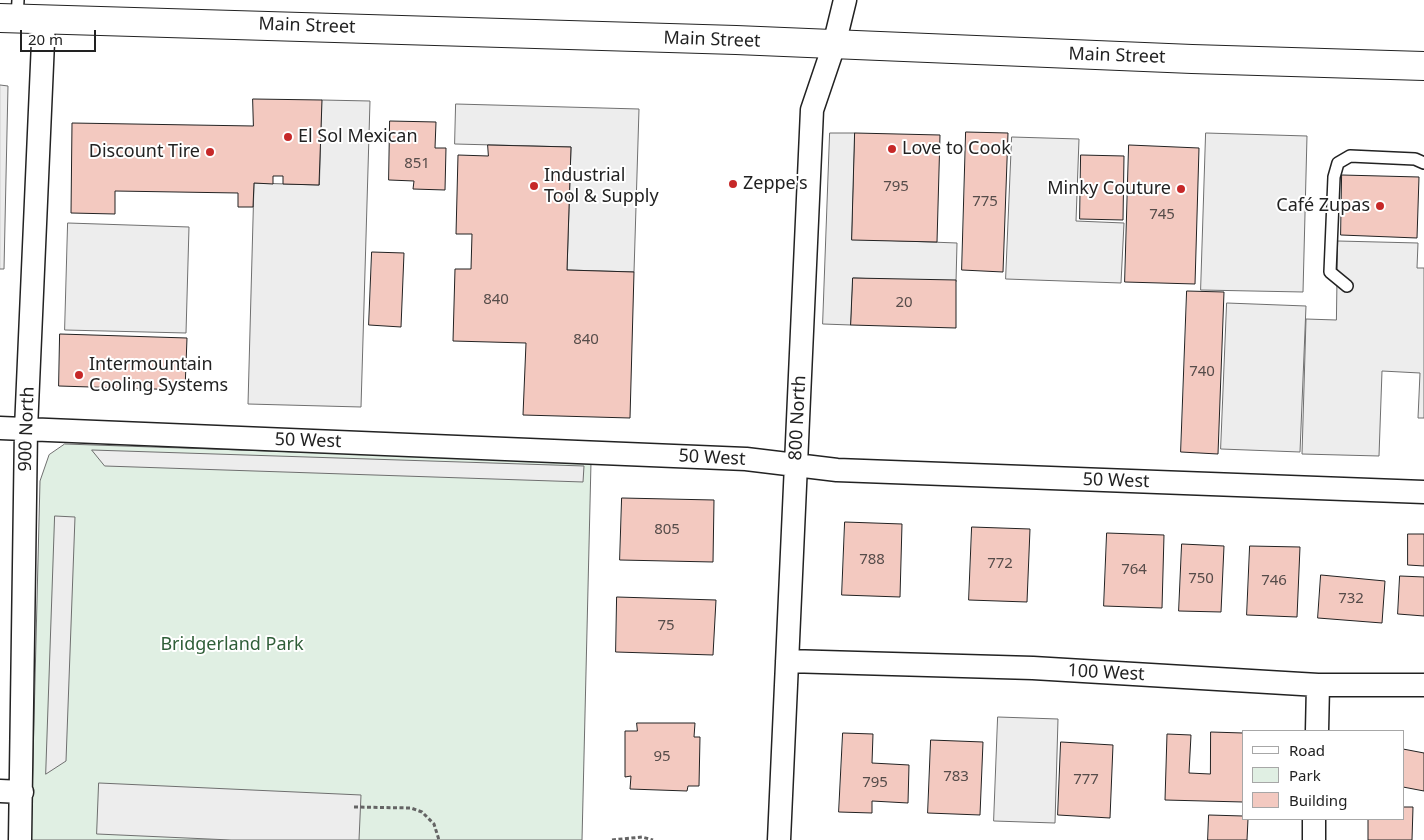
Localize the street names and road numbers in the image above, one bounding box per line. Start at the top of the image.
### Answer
street label: Main Street [258,14,356,38]
street label: Main Street [663,28,761,52]
street label: Main Street [1068,44,1166,68]
street label: 800 North [785,375,811,461]
street label: 900 North [15,386,39,472]
street label: 50 West [274,429,342,453]
street label: 50 West [678,445,746,471]
street label: 50 West [1082,469,1150,493]
street label: 100 West [1067,660,1145,686]

